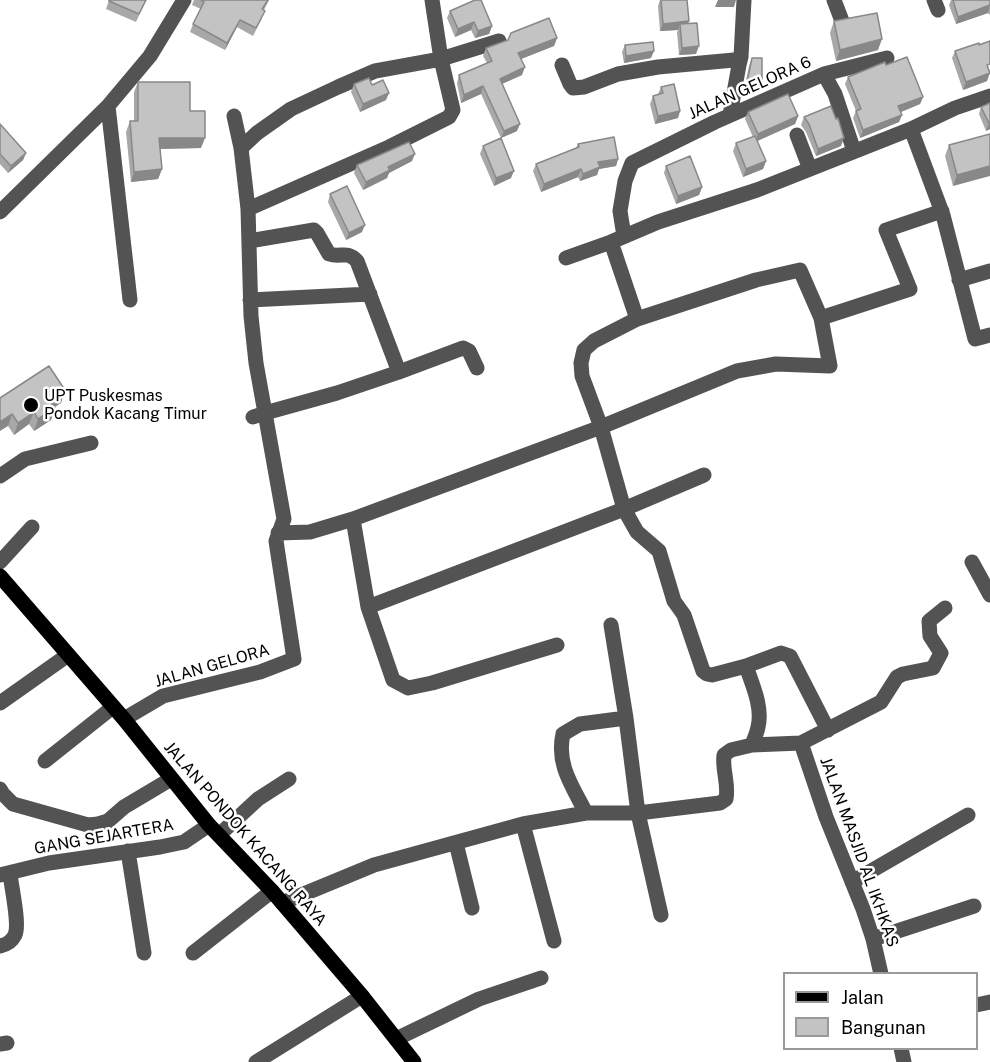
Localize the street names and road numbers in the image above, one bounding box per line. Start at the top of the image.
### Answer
street label: JALAN GELORA 6 [686,52,814,124]
street label: JALAN GELORA [152,640,272,692]
street label: JALAN PONDOK KACANG RAYA [160,738,330,930]
street label: JALAN MASJID AL IKHKAS [816,754,902,950]
street label: GANG SEJARTERA [33,815,175,859]

